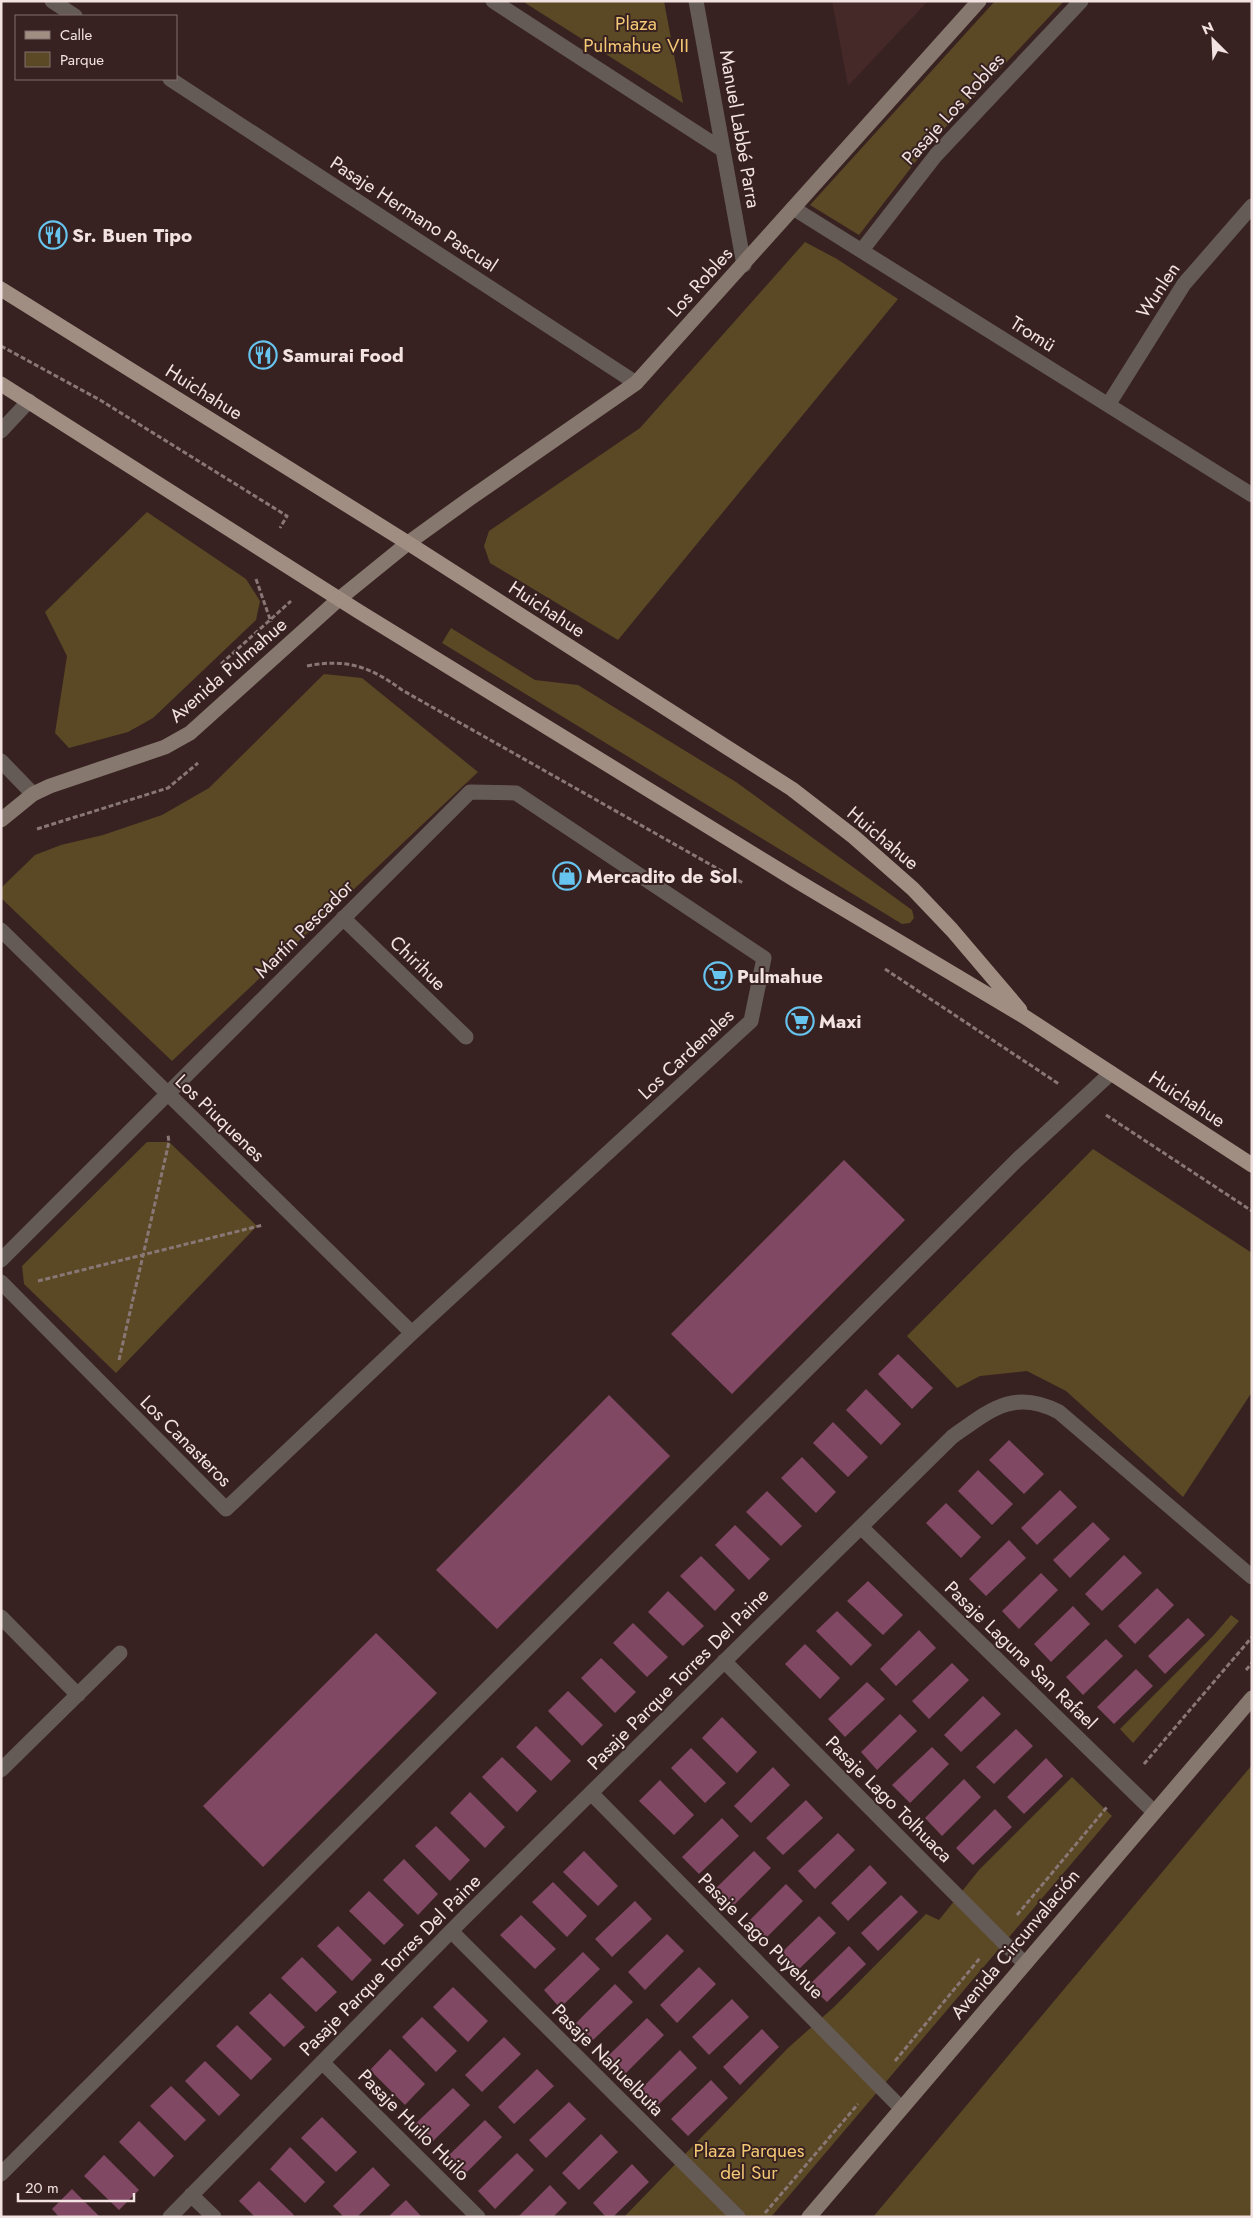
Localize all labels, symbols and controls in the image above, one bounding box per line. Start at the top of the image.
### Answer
park label: Plaza Pulmahue VII [583,10,689,59]
legend [15,15,178,80]
north arrow [1188,15,1238,65]
text: N [1199,17,1217,40]
text: Calle [60,24,92,46]
street label: Pasaje Los Robles [895,47,1011,171]
street label: Manuel Labbé Parra [713,48,767,210]
text: Parque [60,49,104,71]
street label: Pasaje Hermano Pascual [325,150,503,278]
restaurant icon: Sr. Buen Tipo [38,220,68,250]
place label: Sr. Buen Tipo [72,222,192,249]
street label: Los Robles [661,241,739,323]
street label: Wunlen [1130,257,1186,323]
street label: Tromü [1005,310,1061,358]
restaurant icon: Samurai Food [248,340,278,370]
place label: Samurai Food [282,342,404,369]
street label: Huichahue [160,358,248,426]
street label: Huichahue [503,574,591,644]
street label: Avenida Pulmahue [163,611,293,729]
street label: Huichahue [841,800,925,876]
shop icon: Mercadito de Sol [552,861,582,891]
place label: Mercadito de Sol [586,863,737,890]
street label: Martín Pescador [249,873,360,984]
street label: Chirihue [384,929,452,997]
supermarket icon: Pulmahue [703,961,733,991]
place label: Pulmahue [737,963,823,990]
street label: Los Cardenales [632,1002,740,1106]
supermarket icon: Maxi [785,1006,815,1036]
place label: Maxi [819,1008,862,1035]
street label: Huichahue [1143,1064,1231,1134]
street label: Los Piuquenes [169,1068,271,1168]
street label: Los Canasteros [134,1389,238,1493]
street label: Pasaje Laguna San Rafael [939,1575,1103,1735]
street label: Pasaje Parque Torres Del Paine [581,1582,775,1776]
street label: Pasaje Lago Tolhuaca [819,1729,959,1869]
street label: Avenida Circunvalación [944,1863,1086,2025]
street label: Pasaje Lago Puyehue [692,1867,830,2005]
street label: Pasaje Parque Torres Del Paine [293,1868,487,2062]
street label: Pasaje Nahuelbuta [546,1998,670,2122]
street label: Pasaje Huilo Huilo [352,2063,476,2187]
park label: Plaza Parques del Sur [694,2137,805,2186]
scale bar [18,2170,134,2202]
text: 20 m [25,2177,59,2199]

